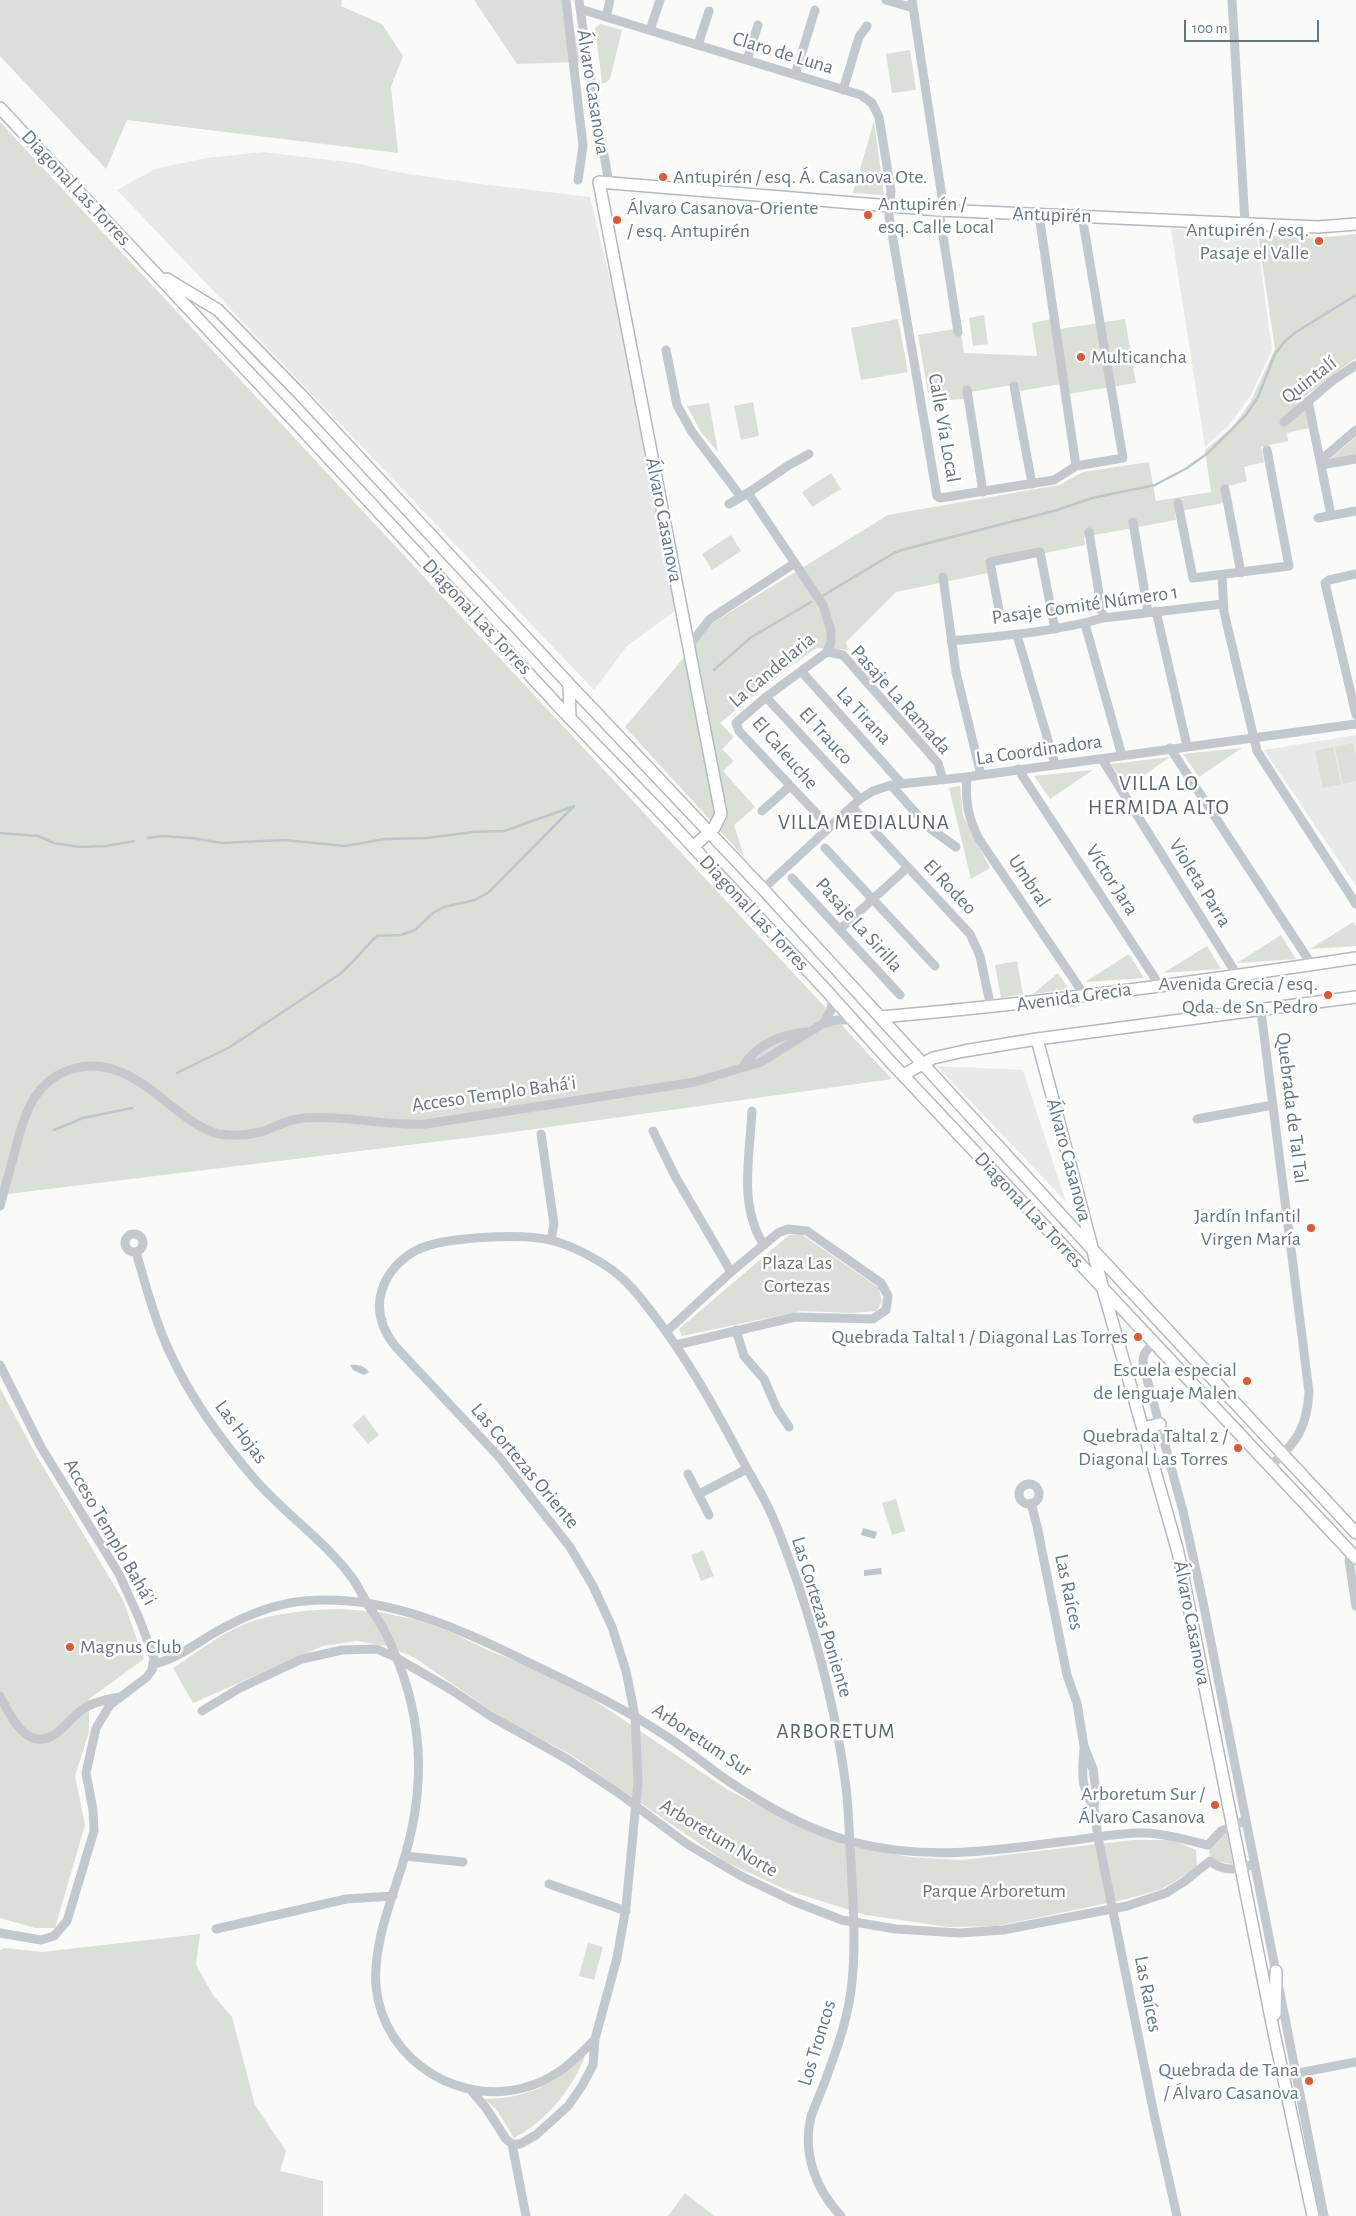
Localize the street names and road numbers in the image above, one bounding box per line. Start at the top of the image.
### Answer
street label: Claro de Luna [729,26,837,80]
street label: Álvaro Casanova [571,28,615,156]
street label: Diagonal Las Torres [16,125,136,251]
street label: Antupirén [1012,202,1092,228]
street label: Quintalí [1277,351,1341,409]
street label: Calle Vía Local [923,372,965,484]
street label: Álvaro Casanova [640,456,688,584]
street label: Diagonal Las Torres [417,554,537,680]
street label: Pasaje Comité Número 1 [990,580,1180,630]
street label: La Candelaria [724,627,820,713]
street label: Pasaje La Ramada [846,640,956,760]
street label: La Tirana [831,682,897,750]
street label: El Trauco [794,702,858,770]
street label: El Caleuche [747,711,823,795]
street label: La Coordinadora [974,729,1104,771]
street label: Violeta Parra [1163,834,1237,932]
street label: Víctor Jara [1080,840,1144,920]
street label: Diagonal Las Torres [694,850,814,976]
street label: Umbral [1003,850,1055,912]
street label: El Rodeo [918,854,982,920]
street label: Pasaje La Sirilla [810,873,908,977]
street label: Avenida Grecia [1015,977,1133,1017]
street label: Quebrada de Tal Tal [1271,1031,1313,1185]
street label: Acceso Templo Bahá'i [410,1071,578,1117]
street label: Álvaro Casanova [1041,1096,1097,1224]
street label: Diagonal Las Torres [969,1147,1089,1273]
street label: Las Hojas [209,1396,273,1468]
street label: Las Cortezas Oriente [465,1398,585,1534]
street label: Acceso Templo Bahá'i [58,1454,162,1610]
street label: Las Cortezas Poniente [786,1534,858,1700]
street label: Las Raíces [1049,1552,1089,1632]
street label: Álvaro Casanova [1168,1559,1216,1687]
street label: Arboretum Sur [648,1698,756,1782]
street label: Arboretum Norte [656,1793,782,1883]
street label: Las Raíces [1129,1954,1167,2034]
street label: Los Troncos [793,1997,841,2089]

